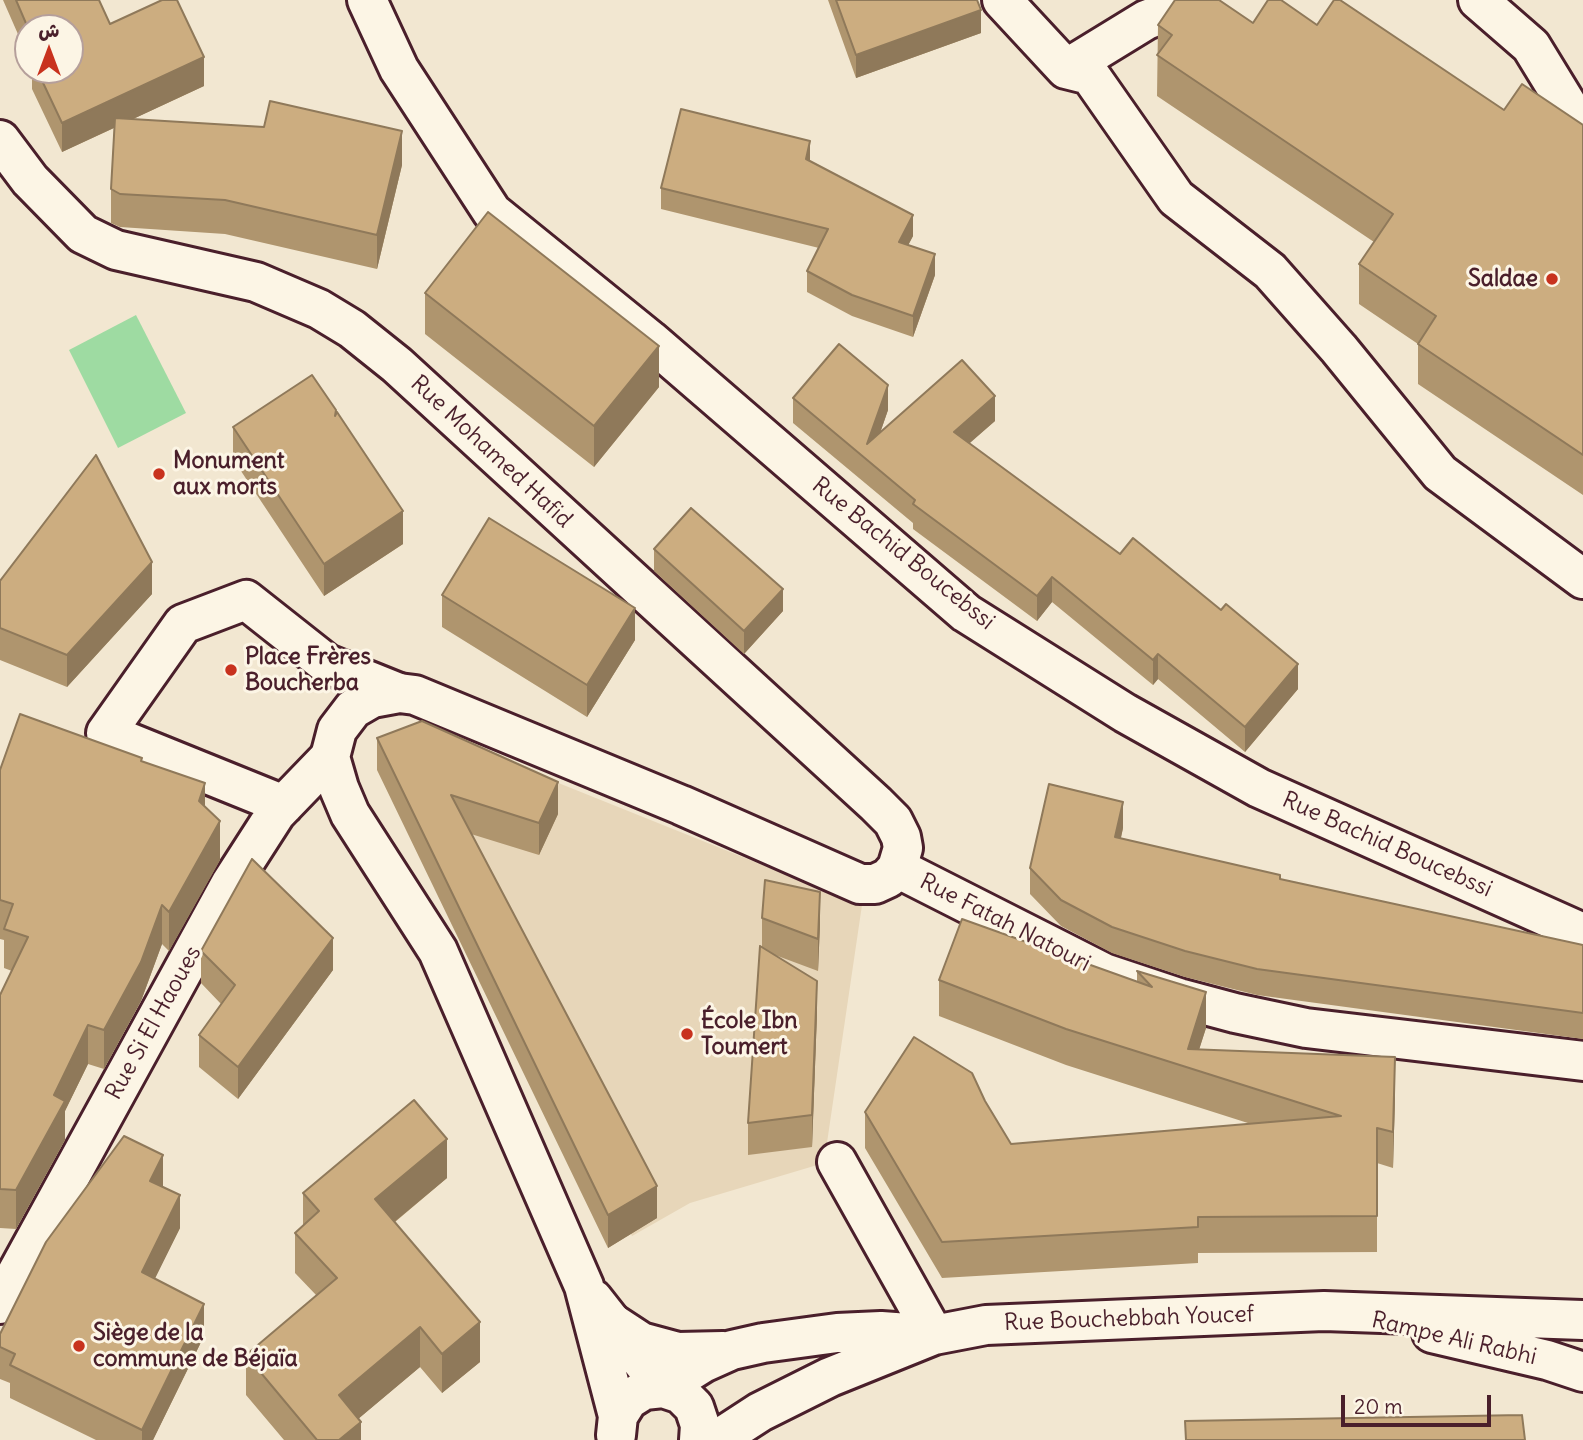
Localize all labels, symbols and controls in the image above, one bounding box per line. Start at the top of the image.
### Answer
north arrow [14,14,84,84]
text: ش [39,18,59,42]
place label: Saldae [1468,265,1538,293]
marker: Saldae [1544,271,1560,287]
street label: Rue Mohamed Hafid [404,370,578,534]
place label: Monument aux morts [173,447,284,501]
marker: Monument aux morts [151,466,167,482]
street label: Rue Bachid Boucebssi [806,472,1000,636]
place label: Place Frères Boucherba [245,643,371,697]
marker: Place Frères Boucherba [223,662,239,678]
street label: Rue Bachid Boucebssi [1278,786,1496,904]
street label: Rue Fatah Natouri [915,868,1095,978]
street label: Rue Si El Haoues [100,941,208,1105]
place label: École Ibn Toumert [701,1007,798,1061]
marker: École Ibn Toumert [679,1026,695,1042]
street label: Rue Bouchebbah Youcef [1003,1301,1255,1337]
street label: Rampe Ali Rabhi [1369,1307,1539,1371]
place label: Siège de la commune de Béjaïa [93,1319,298,1373]
marker: Siège de la commune de Béjaïa [71,1338,87,1354]
scale bar [1345,1380,1496,1424]
text: 20 m [1354,1393,1403,1420]

